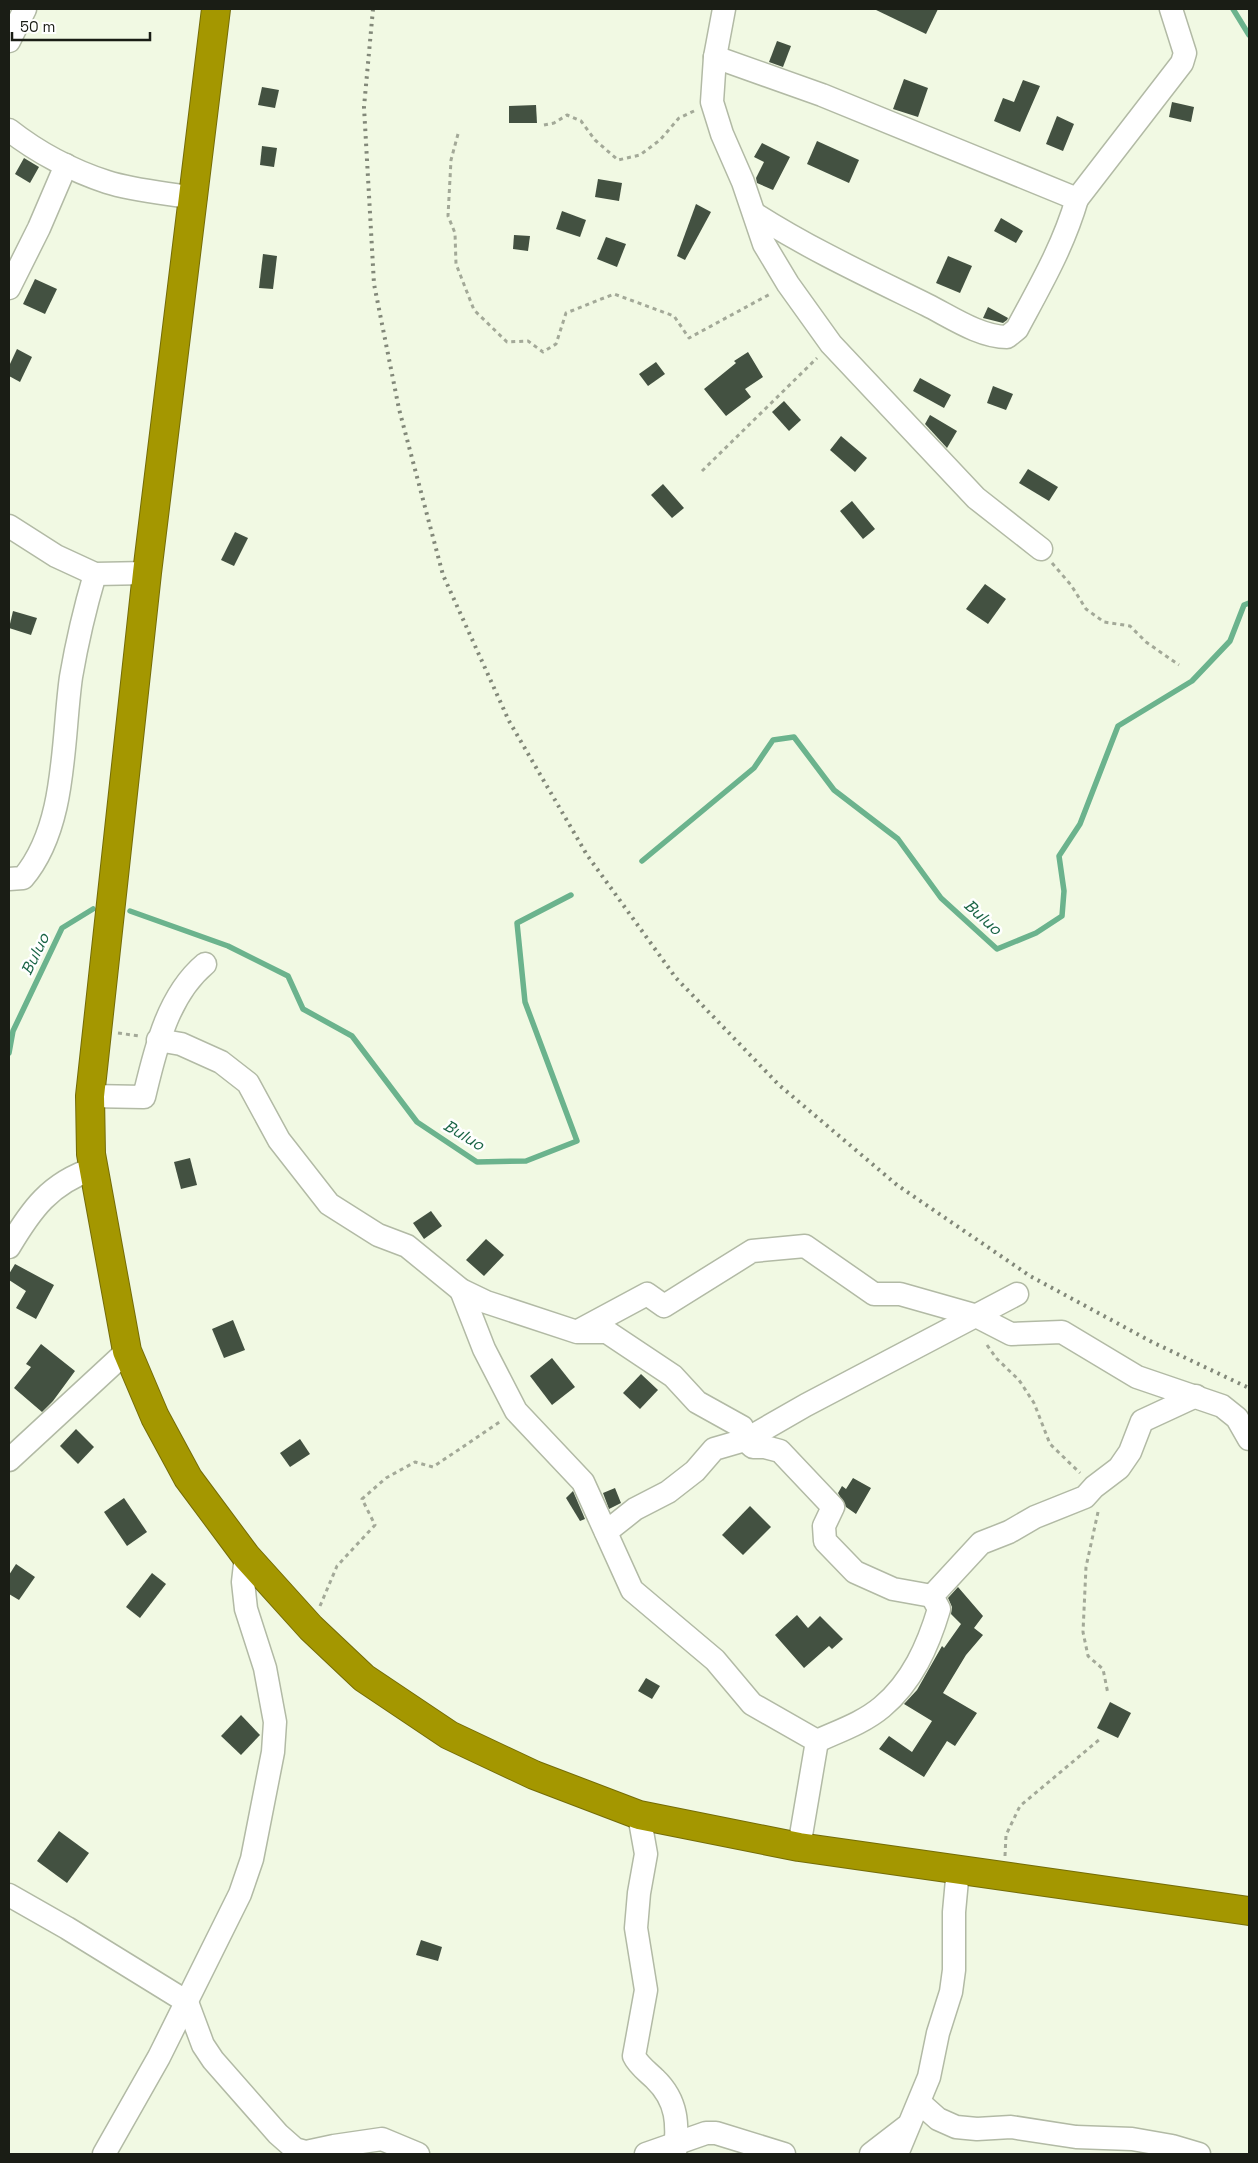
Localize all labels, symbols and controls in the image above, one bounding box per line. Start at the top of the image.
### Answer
scale bar [12,10,150,42]
text: 50 m [20,17,55,36]
water label: Buluo [960,894,1007,940]
water label: Buluo [16,929,55,978]
water label: Buluo [440,1115,489,1156]

